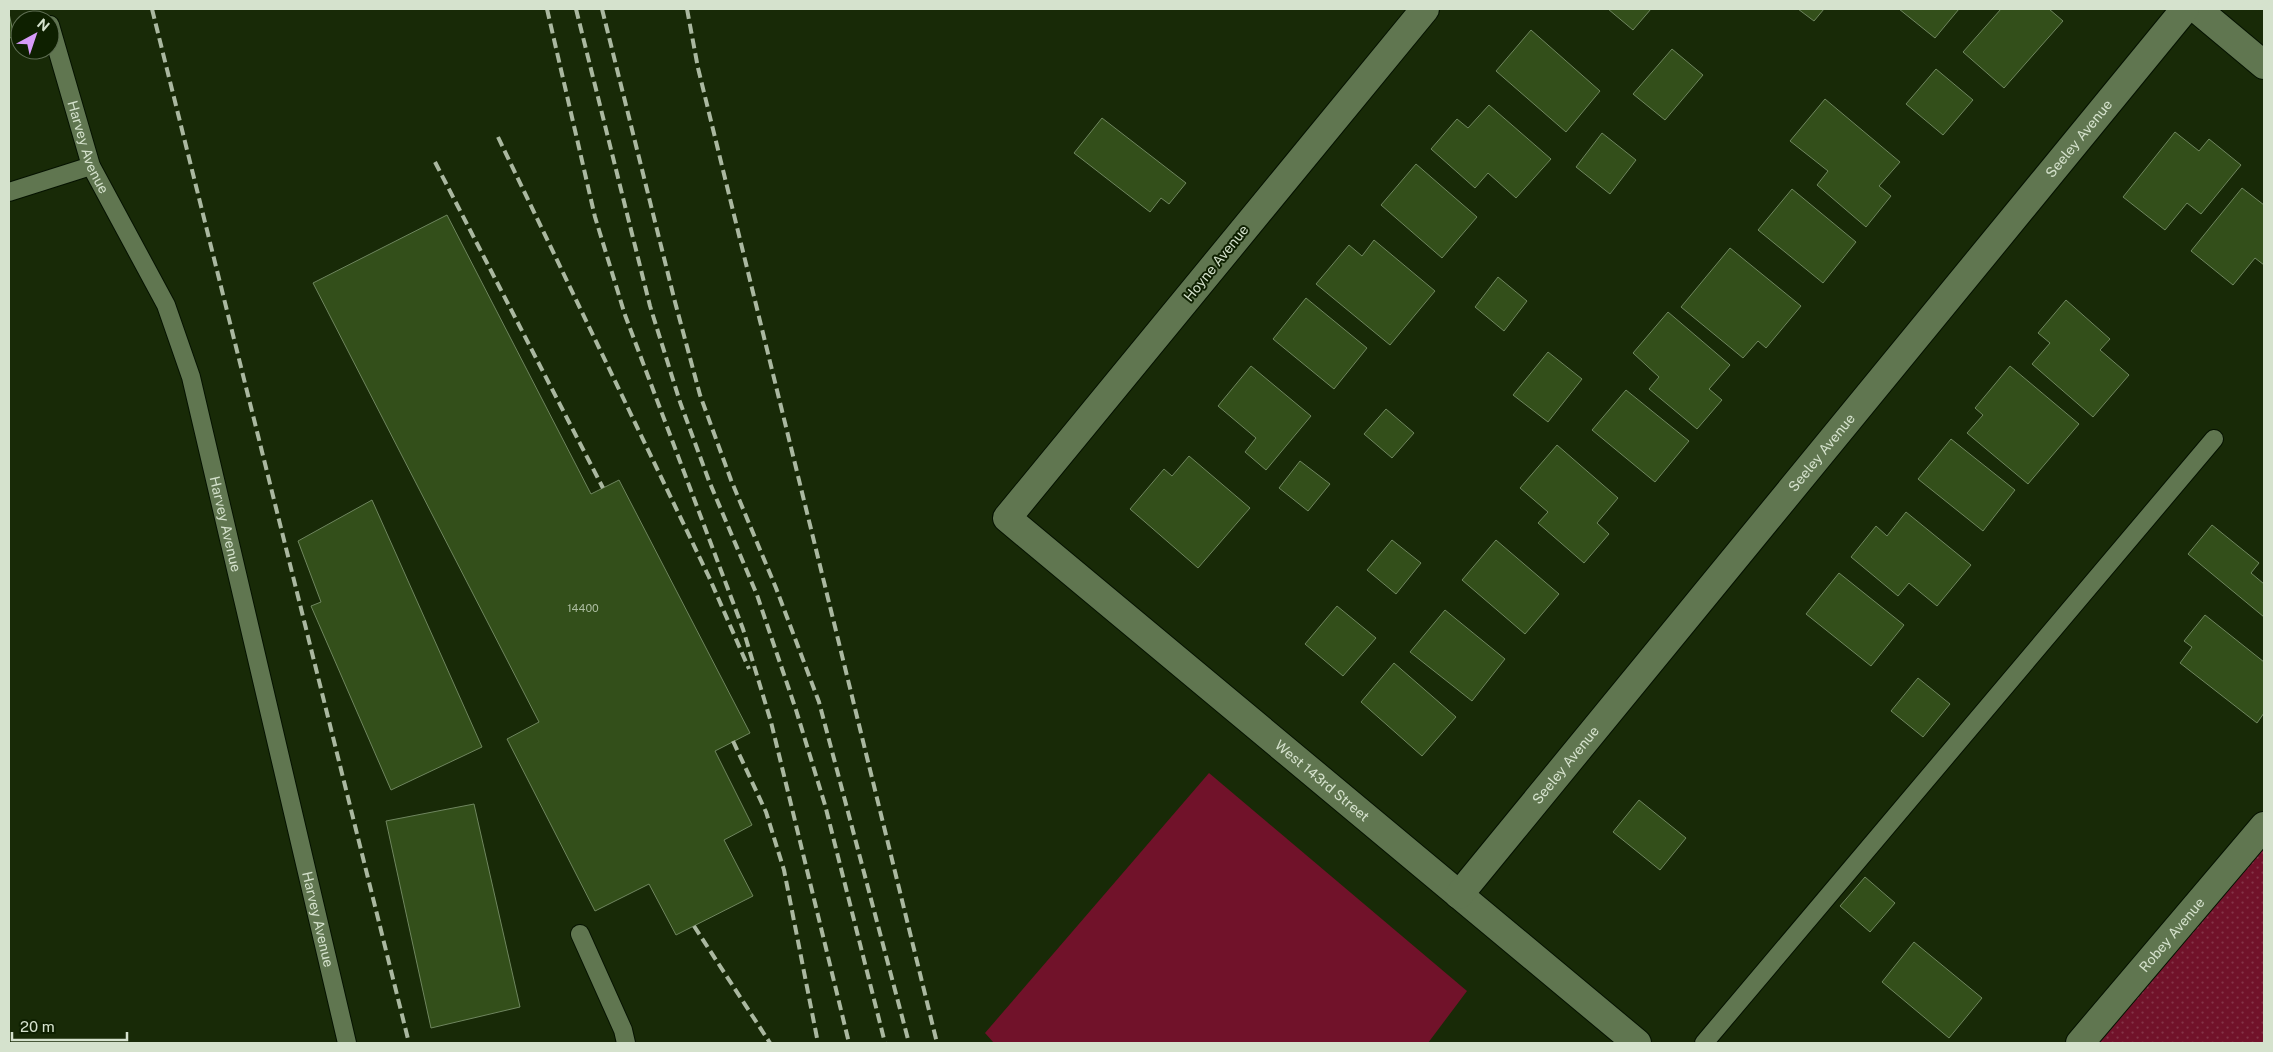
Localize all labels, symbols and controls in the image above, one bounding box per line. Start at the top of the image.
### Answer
north arrow [10,10,60,60]
text: N [34,15,53,35]
street label: Seeley Avenue [2042,96,2116,181]
street label: Harvey Avenue [64,99,112,196]
street label: Hoyne Avenue [1180,222,1252,304]
street label: Seeley Avenue [1785,410,1858,495]
street label: Harvey Avenue [206,475,244,574]
house number: 14400 [567,602,599,614]
street label: Seeley Avenue [1529,723,1602,807]
street label: West 143rd Street [1272,737,1373,825]
street label: Harvey Avenue [299,870,337,969]
street label: Robey Avenue [2136,894,2208,975]
scale bar [12,1010,128,1042]
text: 20 m [20,1018,55,1035]

